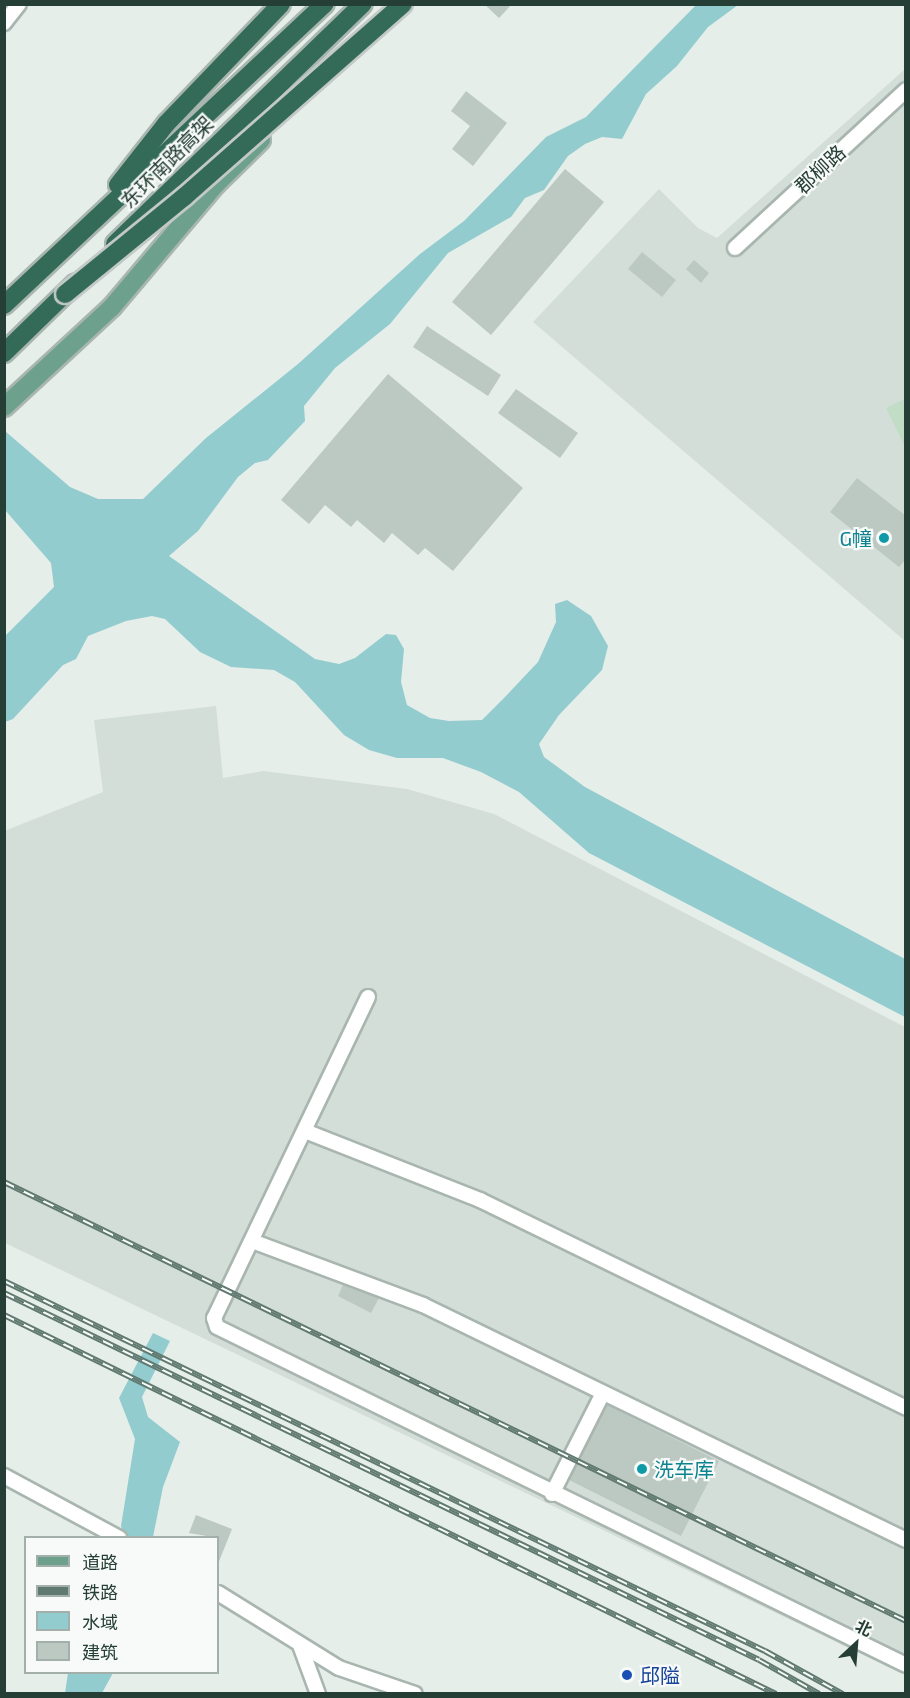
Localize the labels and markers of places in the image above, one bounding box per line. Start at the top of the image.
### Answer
place label: G幢 [839,526,872,550]
marker: G幢 [877,531,891,545]
place label: 洗车库 [654,1457,714,1481]
marker: 洗车库 [635,1462,649,1476]
place label: 邱隘 [640,1663,680,1687]
marker: 邱隘 [618,1666,636,1684]

